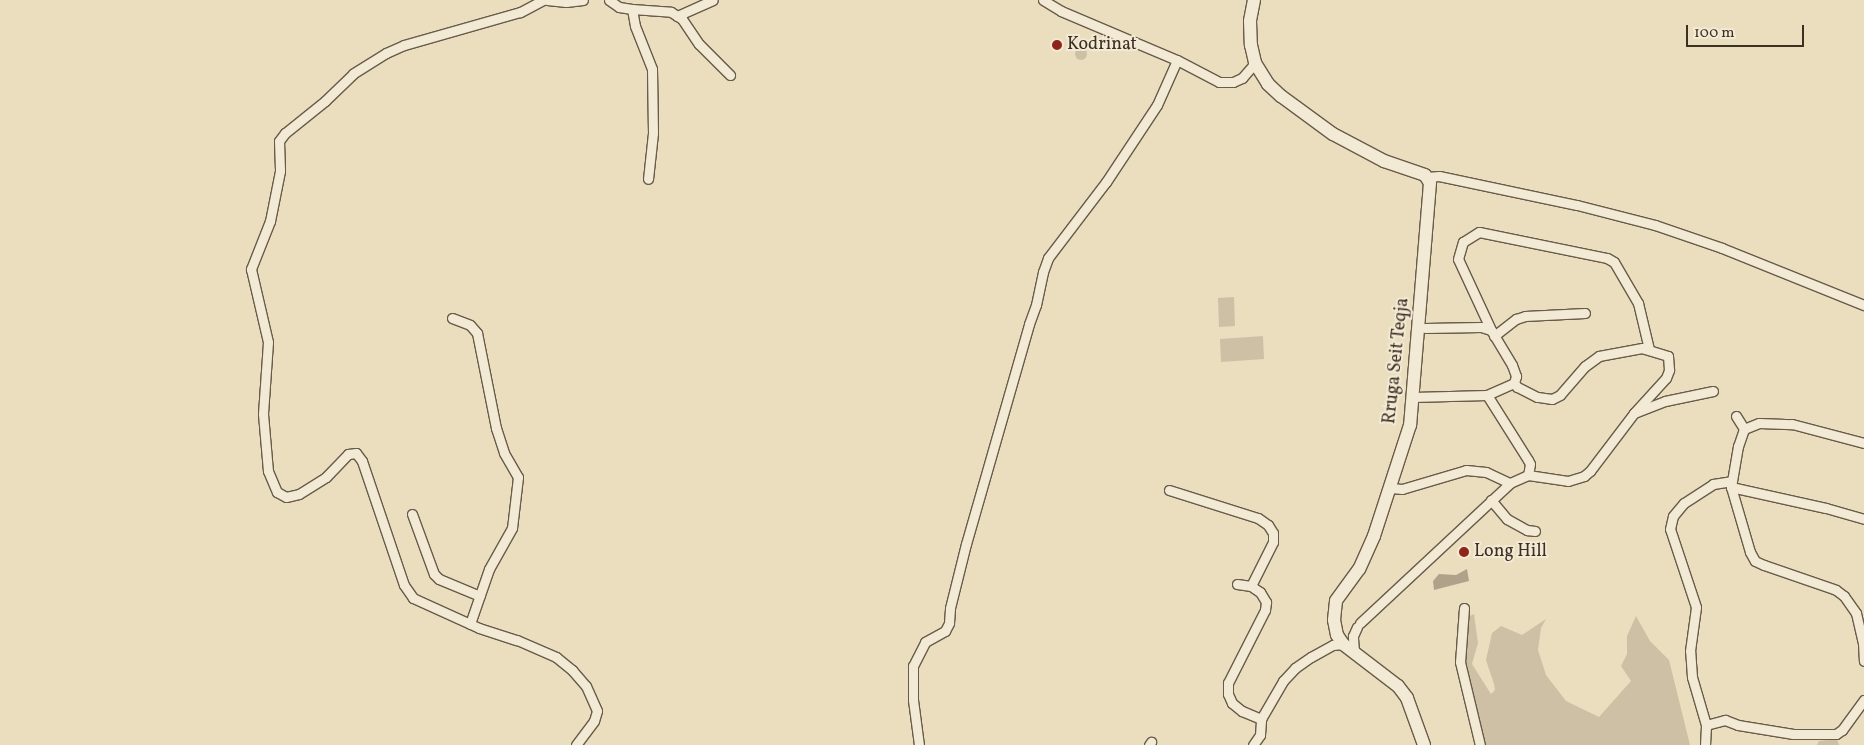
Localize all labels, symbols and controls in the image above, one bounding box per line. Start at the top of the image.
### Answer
scale bar [1689,15,1806,47]
text: 100 m [1694,23,1734,44]
place label: Kodrinat [1067,34,1137,56]
marker: Kodrinat [1051,39,1063,51]
street label: Rruga Seit Teqja [1380,297,1414,425]
place label: Long Hill [1474,541,1547,563]
marker: Long Hill [1458,546,1470,558]

